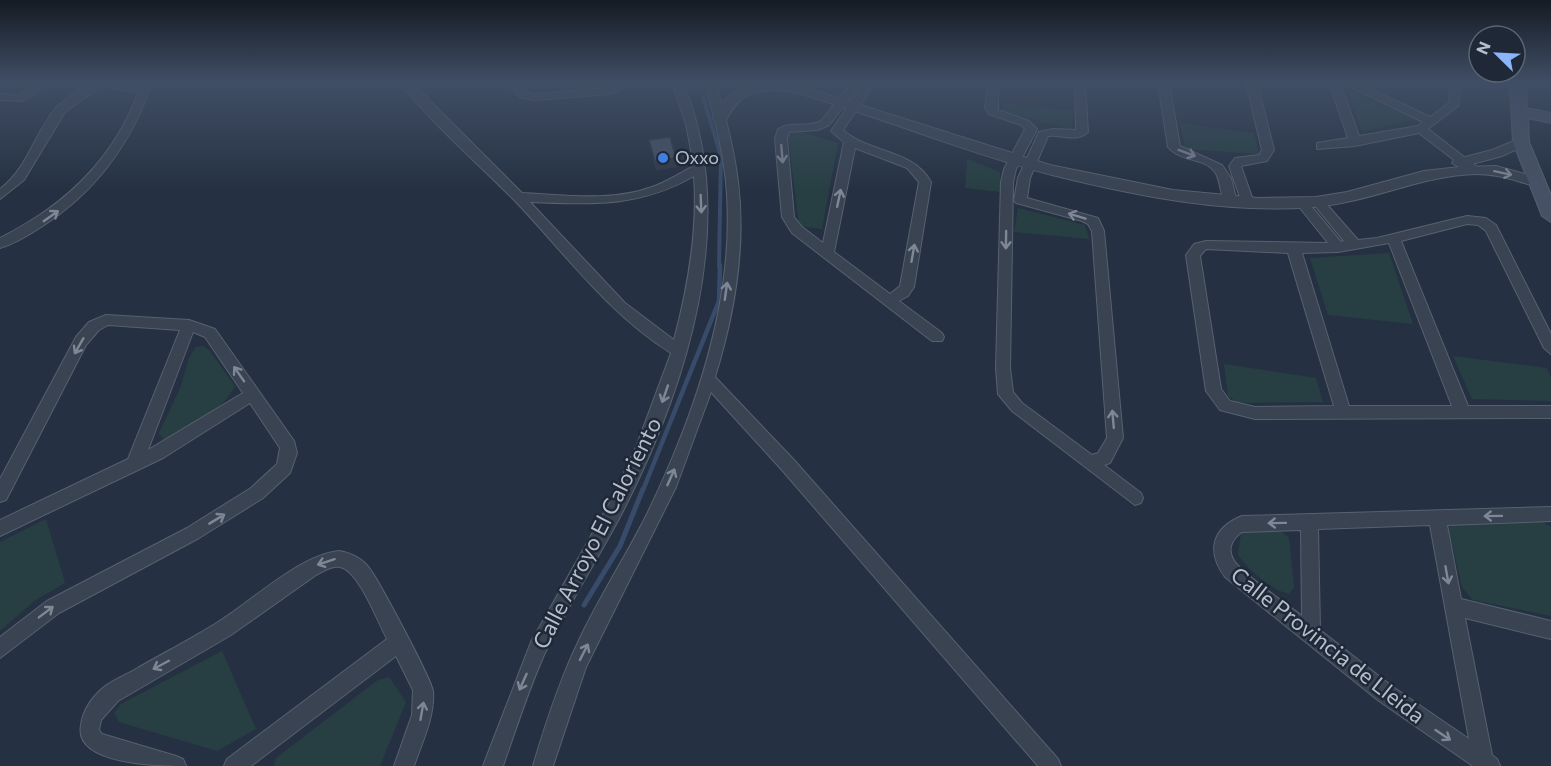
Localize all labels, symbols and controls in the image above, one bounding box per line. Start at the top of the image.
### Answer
north arrow [1467,24,1527,84]
text: N [1472,38,1494,57]
one-way arrow [777,143,788,163]
place label: Oxxo [675,146,719,168]
one-way arrow [1177,149,1196,160]
marker: Oxxo [656,151,670,165]
one-way arrow [1492,168,1512,179]
one-way arrow [834,189,845,208]
one-way arrow [696,193,707,213]
one-way arrow [1068,209,1087,220]
one-way arrow [43,210,59,222]
one-way arrow [1000,230,1012,250]
one-way arrow [908,244,919,263]
one-way arrow [720,282,731,301]
one-way arrow [73,337,85,354]
one-way arrow [233,366,245,383]
one-way arrow [659,384,670,403]
one-way arrow [1107,409,1118,429]
street label: Calle Arroyo El Caloriento [526,413,667,653]
one-way arrow [666,469,677,487]
one-way arrow [1483,510,1503,521]
one-way arrow [208,512,225,524]
one-way arrow [1267,517,1287,528]
one-way arrow [317,557,336,568]
street label: Calle Provincia de Lleida [1226,561,1431,729]
one-way arrow [1442,564,1453,584]
one-way arrow [37,606,53,618]
one-way arrow [578,643,590,661]
one-way arrow [153,659,170,671]
one-way arrow [517,672,529,690]
one-way arrow [417,701,428,721]
one-way arrow [1435,729,1451,741]

